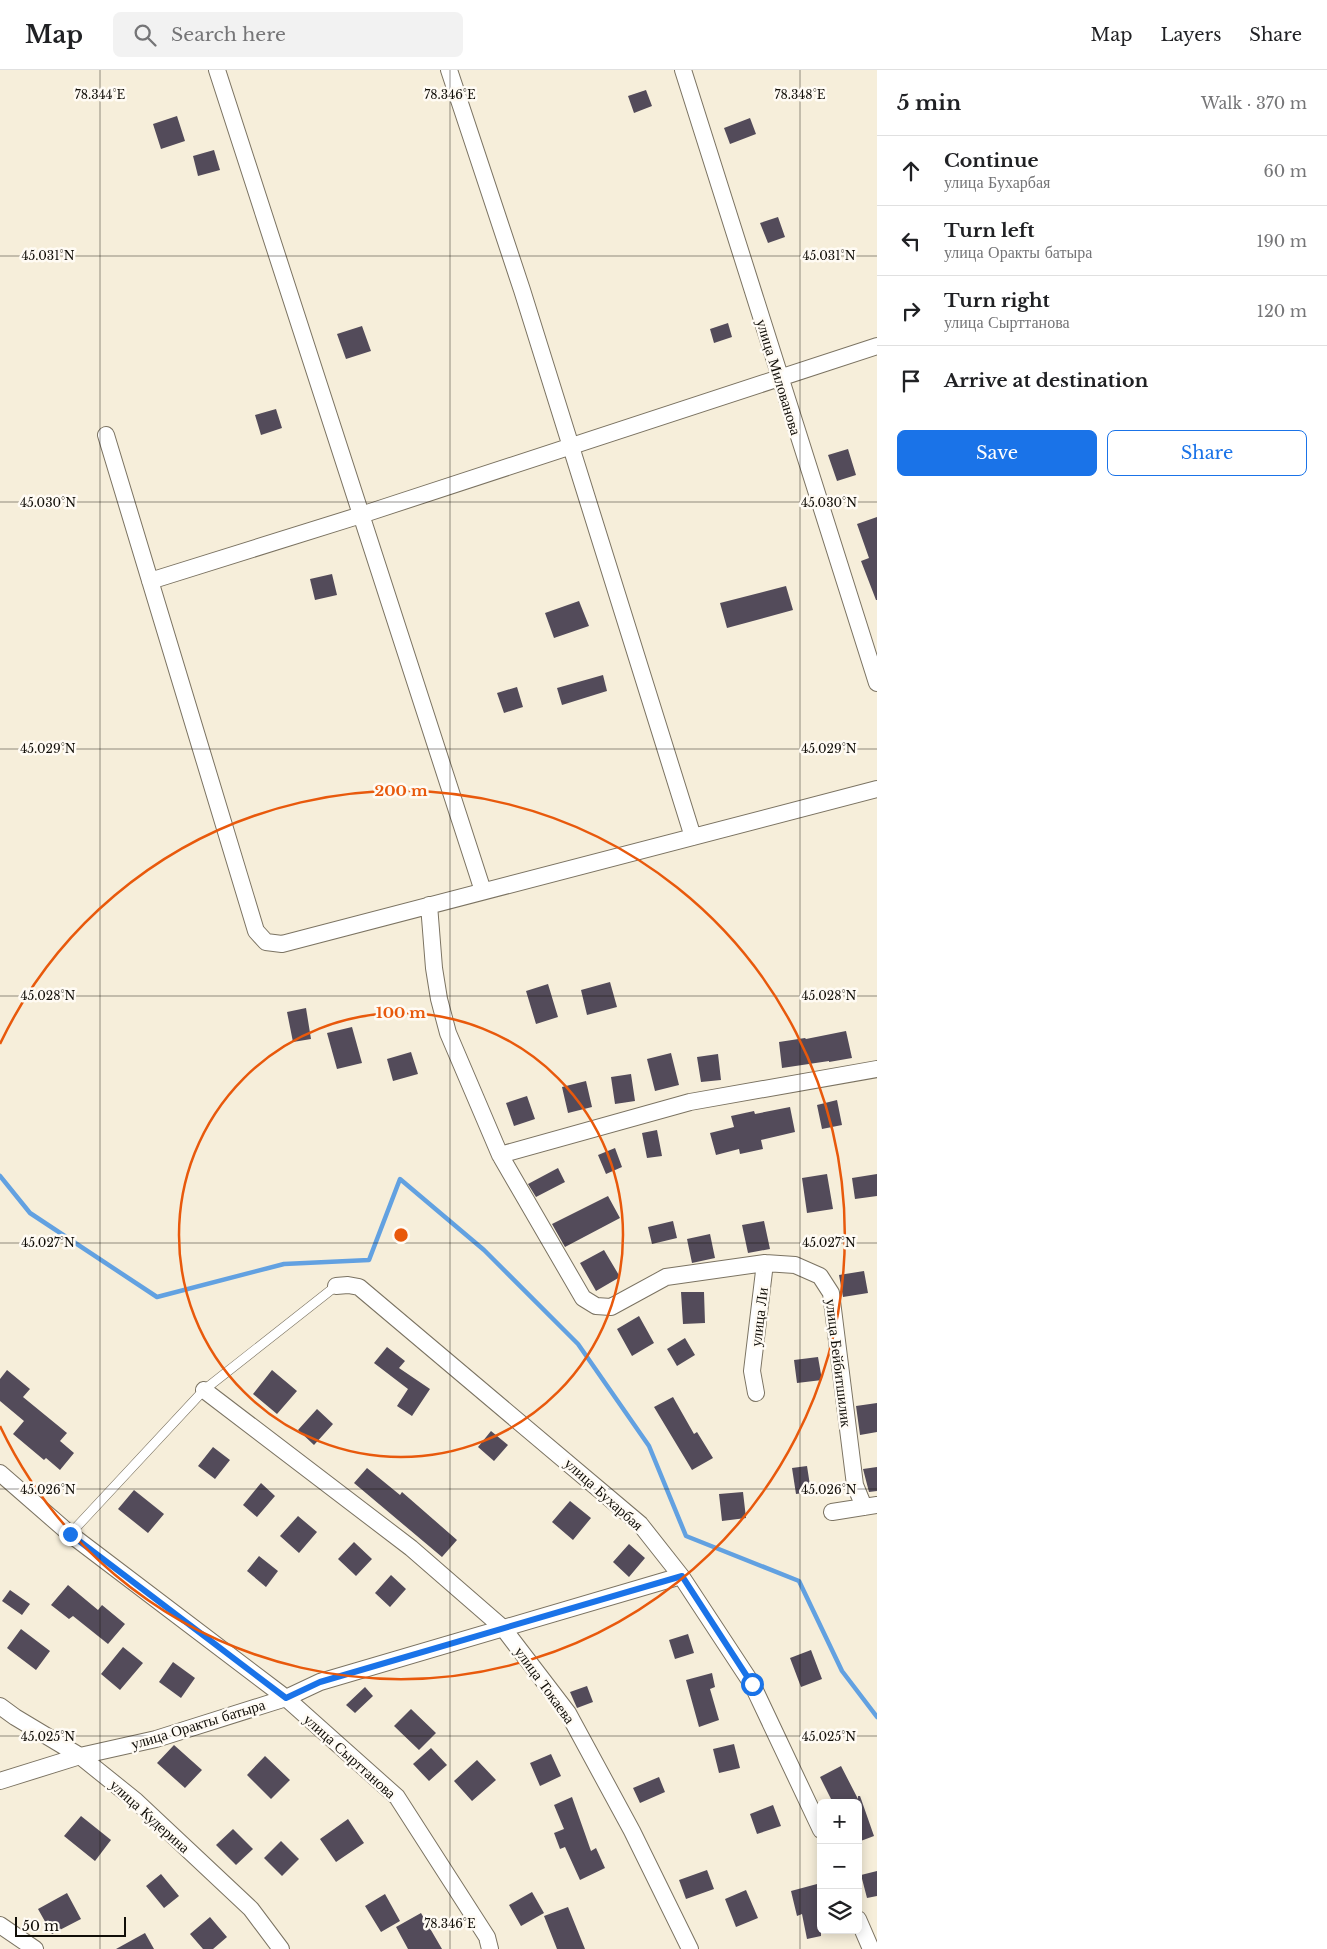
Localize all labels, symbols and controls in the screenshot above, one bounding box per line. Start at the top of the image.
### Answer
search box [113,12,463,57]
text: Map [25,20,83,49]
icon: search [131,21,159,49]
text: Search here [171,23,286,46]
text: Map [1091,24,1132,46]
text: Layers [1160,24,1221,46]
text: Share [1249,24,1302,46]
text: 78.344°E [75,87,126,102]
text: 78.346°E [424,87,476,102]
text: 78.348°E [774,87,826,102]
text: 5 min [897,90,961,116]
text: Walk · 370 m [1201,93,1307,113]
text: Continue [944,149,1039,172]
icon: ahead [897,157,925,185]
text: 60 m [1264,161,1307,181]
text: улица Бухарбая [944,172,1050,192]
text: Turn left [944,219,1035,242]
icon: left [897,227,925,255]
text: 190 m [1256,231,1307,251]
text: улица Оракты батыра [944,242,1092,262]
text: 45.031°N [22,248,75,263]
text: 45.031°N [803,248,856,263]
text: Turn right [944,289,1050,312]
icon: right [897,297,925,325]
text: 120 m [1257,301,1307,321]
text: улица Сырттанова [944,312,1070,332]
street label: улица Милованова [752,317,806,438]
icon: arrive [897,367,925,395]
text: Arrive at destination [944,369,1148,392]
button: Save [897,430,1097,476]
button: Share [1107,430,1307,476]
text: 45.030°N [20,495,76,510]
text: 45.030°N [801,495,857,510]
text: 45.029°N [20,741,76,756]
text: 45.029°N [801,741,857,756]
text: 200 m [375,781,428,800]
text: 45.028°N [21,988,76,1003]
text: 45.028°N [802,988,857,1003]
text: 100 m [376,1003,426,1022]
centre of rings [392,1226,410,1244]
text: 45.027°N [21,1235,75,1250]
text: 45.027°N [802,1235,856,1250]
street label: улица Ли [746,1286,772,1348]
street label: улица Бейбитшилик [822,1298,856,1429]
street label: улица Бухарбая [561,1454,647,1534]
text: 45.026°N [20,1482,76,1497]
text: 45.026°N [801,1482,857,1497]
route end [59,1523,82,1546]
street label: улица Токаева [511,1643,580,1728]
route start [741,1673,764,1696]
street label: улица Оракты батыра [129,1694,268,1753]
street label: улица Сырттанова [300,1710,400,1803]
text: 45.025°N [21,1729,75,1744]
text: 45.025°N [802,1729,856,1744]
street label: улица Кудерина [106,1775,194,1857]
map controls [817,1799,862,1934]
button: + [817,1799,862,1844]
button: − [817,1844,862,1889]
button: layers [817,1889,862,1934]
scale bar [15,1914,126,1937]
text: 78.346°E [424,1916,476,1931]
text: 50 m [22,1917,59,1935]

